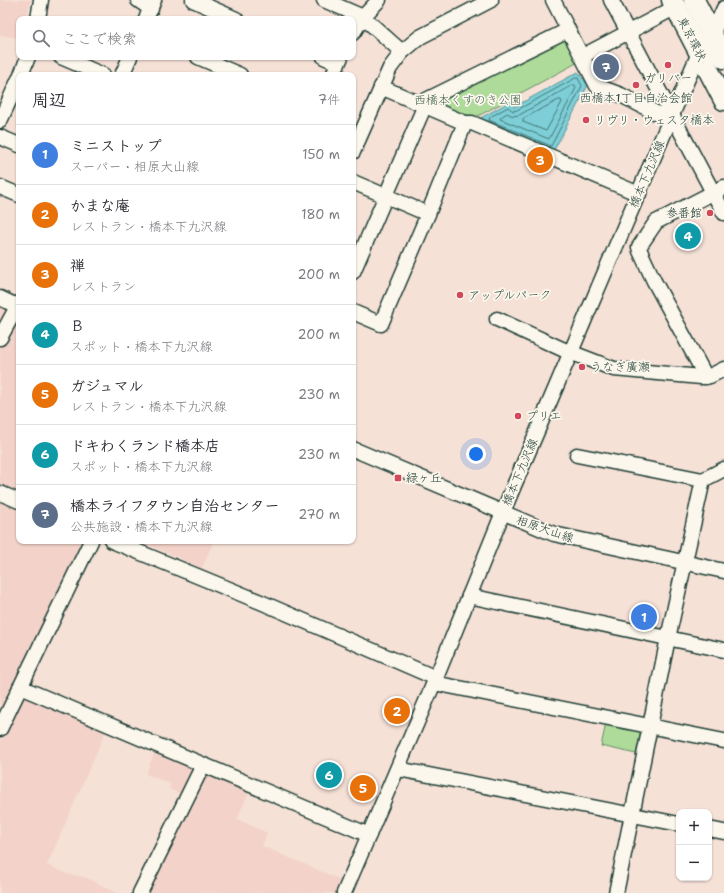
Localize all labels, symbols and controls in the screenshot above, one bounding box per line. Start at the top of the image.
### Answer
street label: 東京環状 [674,14,710,64]
search box [16,16,356,60]
icon: search [30,27,52,49]
text: ここで検索 [62,29,137,49]
pin: 7 [593,52,619,82]
marker: ガリバー [663,60,673,70]
place label: ガリバー [644,70,692,86]
marker: 西橋本1丁目自治会館 [631,80,641,90]
text: 周辺 [32,89,66,111]
place label: 西橋本1丁目自治会館 [579,90,693,106]
text: 7件 [318,91,340,108]
park label: 西橋本くすのき公園 [414,92,522,108]
place label: リヴリ・ウェスタ橋本 [594,112,714,128]
marker: リヴリ・ウェスタ橋本 [581,115,591,125]
text: ミニストップ [70,136,162,156]
street label: 橋本下九沢線 [626,138,668,210]
pin: 3 [527,145,553,175]
text: 1 [42,146,48,163]
text: 150 m [302,146,340,163]
text: スーパー · 相原大山線 [70,158,199,175]
text: かまな庵 [70,196,130,216]
place label: 参番館 [666,205,702,221]
text: 2 [40,206,50,223]
text: 180 m [301,206,340,223]
marker: 参番館 [705,208,715,218]
text: レストラン · 橋本下九沢線 [70,218,227,235]
pin: 4 [675,221,701,251]
text: 禅 [70,256,85,276]
text: 3 [40,266,50,283]
text: 200 m [298,266,340,283]
text: レストラン [70,278,136,295]
place label: アップルパーク [468,287,551,303]
marker: アップルパーク [455,290,465,300]
text: Ｂ [70,316,85,336]
text: 4 [40,326,50,343]
text: 200 m [298,326,340,343]
text: スポット · 橋本下九沢線 [70,338,213,355]
place label: うなぎ廣瀬 [590,359,650,375]
marker: うなぎ廣瀬 [577,362,587,372]
text: ガジュマル [70,376,144,396]
text: 5 [41,386,49,403]
text: 230 m [298,386,340,403]
text: レストラン · 橋本下九沢線 [70,398,227,415]
place label: プリエ [526,408,562,424]
marker: プリエ [513,411,523,421]
text: ドキわくランド橋本店 [70,436,220,456]
street label: 橋本下九沢線 [499,436,541,508]
your location [466,444,486,464]
text: 6 [40,446,50,463]
text: 230 m [298,446,340,463]
text: スポット · 橋本下九沢線 [70,458,213,475]
place label: 緑ヶ丘 [406,470,442,486]
marker: 緑ヶ丘 [393,473,403,483]
text: 橋本ライフタウン自治センター [70,496,279,516]
text: 7 [40,506,50,523]
text: 270 m [298,506,340,523]
street label: 相原大山線 [514,512,576,546]
text: 公共施設 · 橋本下九沢線 [70,518,213,535]
pin: 1 [631,602,657,632]
pin: 2 [384,696,410,726]
pin: 6 [316,760,342,790]
pin: 5 [350,773,376,803]
map controls [676,809,712,881]
button: + [676,809,712,845]
button: − [676,845,712,881]

